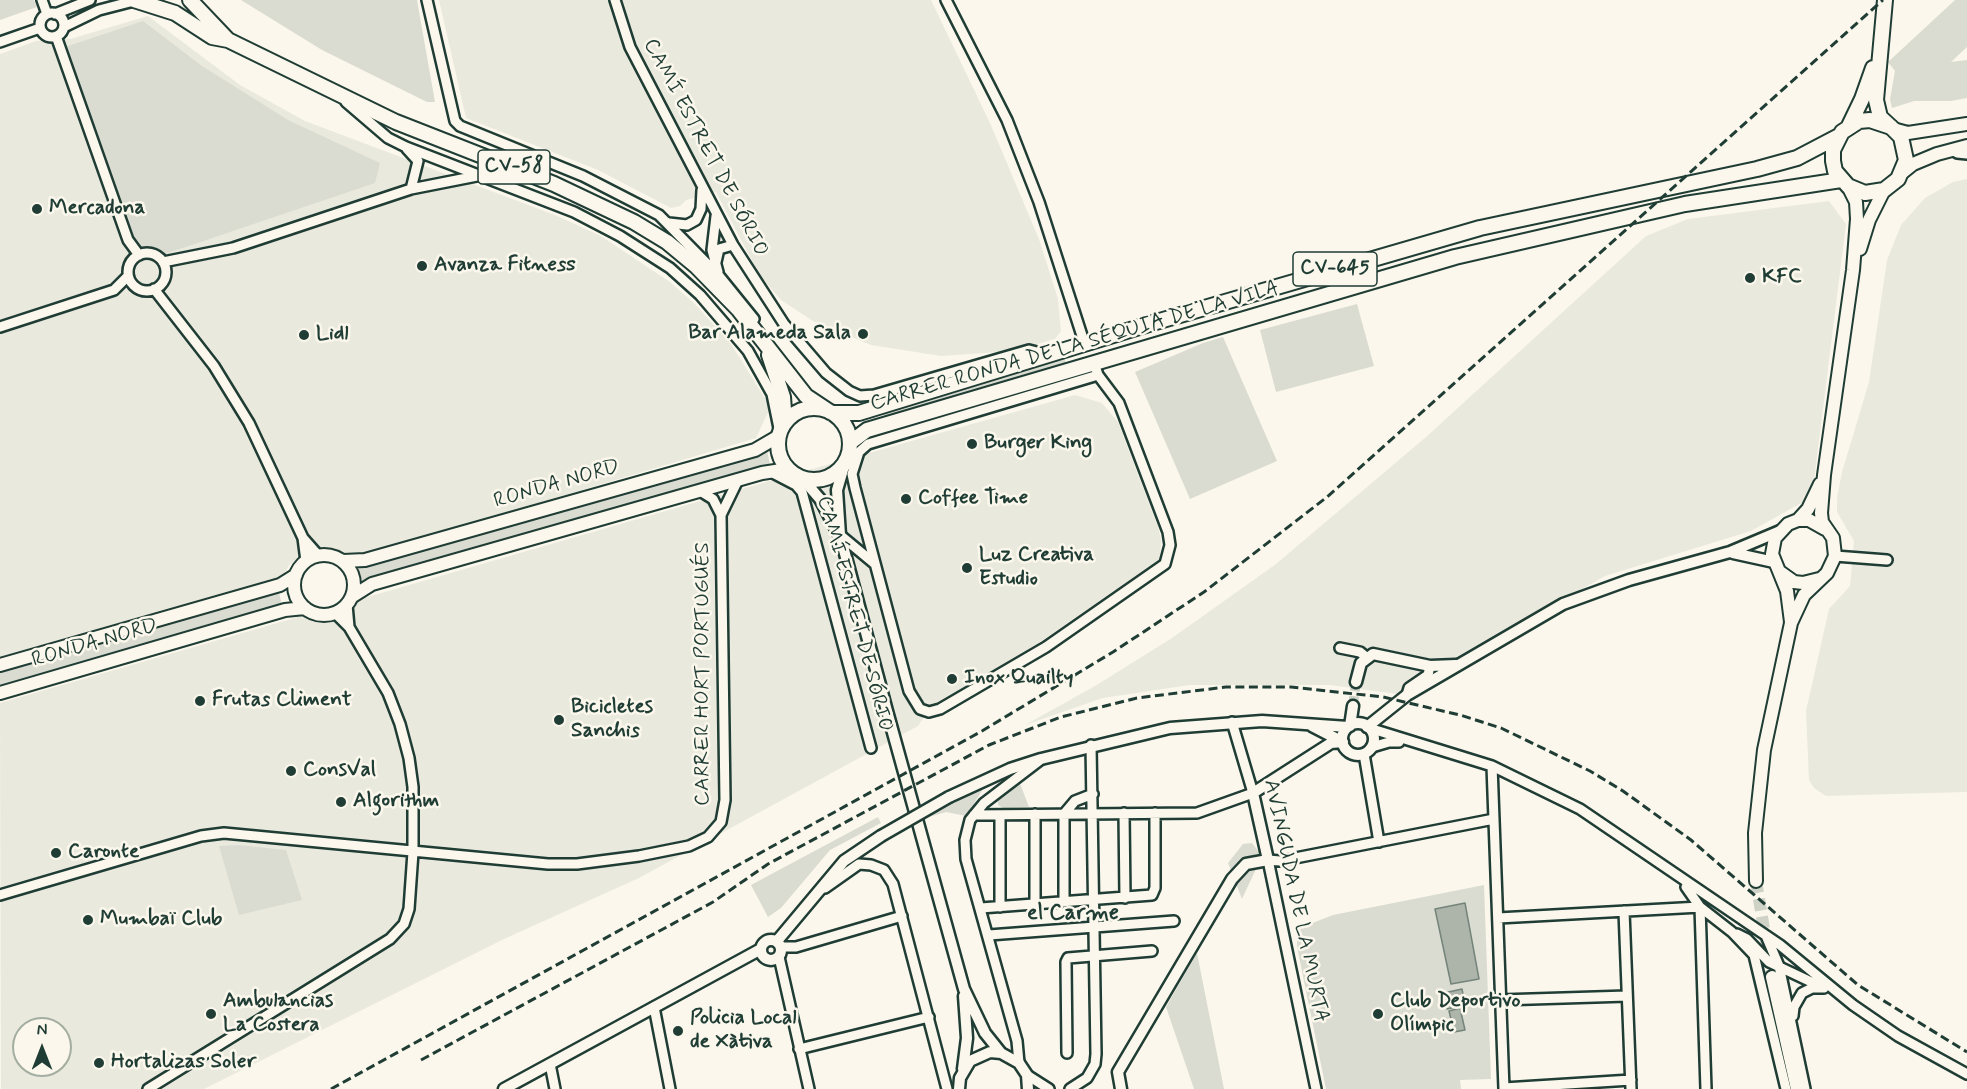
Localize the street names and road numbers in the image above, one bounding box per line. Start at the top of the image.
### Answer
street label: CAMÍ ESTRET DE SÓRIO [637,35,773,261]
road number: CV-58 [478,150,550,184]
road number: CV-645 [1293,252,1377,286]
street label: CARRER RONDA DE LA SÉQUIA DE LA VILA [868,276,1282,418]
street label: RONDA NORD [491,455,623,515]
street label: CAMÍ ESTRET DE SÓRIO [810,493,898,735]
street label: CARRER HORT PORTUGUÉS [691,542,717,806]
street label: RONDA NORD [29,614,161,674]
street label: AVINGUDA DE LA MURTA [1257,777,1333,1025]

